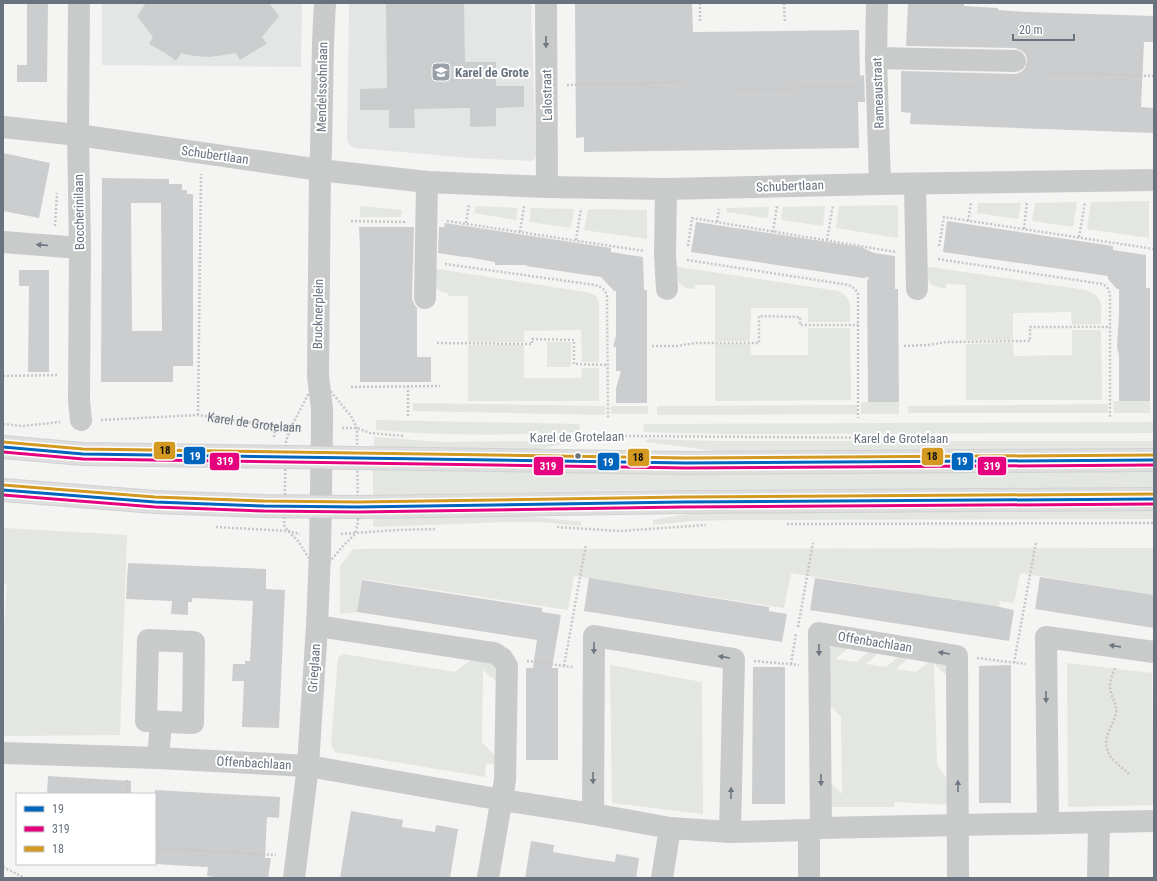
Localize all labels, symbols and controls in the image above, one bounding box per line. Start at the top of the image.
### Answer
scale bar [1013,16,1074,42]
text: 20 m [1019,23,1043,37]
one-way arrow [543,36,549,49]
street label: Mendelssohnlaan [314,42,330,132]
street label: Rameaustraat [869,57,887,129]
school or university icon: Karel de Grote [430,61,452,83]
place label: Karel de Grote [455,65,529,80]
street label: Lalostraat [539,69,555,121]
street label: Schubertlaan [180,143,250,167]
street label: Boccherinilaan [71,174,87,250]
street label: Schubertlaan [756,177,824,195]
one-way arrow [36,242,48,249]
street label: Brucknerplein [310,279,326,349]
street label: Karel de Grotelaan [206,409,302,435]
street label: Karel de Grotelaan [530,429,624,445]
street label: Karel de Grotelaan [854,431,948,446]
line badge: 18 [153,441,176,460]
text: 18 [159,444,171,457]
line badge: 19 [183,446,206,465]
line badge: 18 [921,447,944,466]
line badge: 18 [627,448,650,467]
text: 19 [189,450,201,463]
text: 18 [926,450,938,463]
unlabelled marker [573,451,583,461]
text: 18 [632,451,644,464]
line badge: 319 [209,452,240,471]
line badge: 19 [597,452,620,471]
line badge: 19 [951,452,974,471]
text: 319 [217,455,233,468]
text: 19 [956,455,968,468]
line badge: 319 [533,456,564,476]
text: 19 [602,456,614,469]
line badge: 319 [977,456,1007,476]
text: 319 [540,460,556,473]
text: 319 [984,460,1000,473]
street label: Offenbachlaan [837,629,913,655]
one-way arrow [591,642,597,655]
street label: Grieglaan [305,643,323,693]
one-way arrow [1109,643,1121,650]
one-way arrow [816,644,822,657]
one-way arrow [938,650,950,656]
one-way arrow [718,654,730,660]
one-way arrow [1043,691,1049,704]
street label: Offenbachlaan [216,754,292,772]
one-way arrow [590,772,596,785]
one-way arrow [817,774,824,786]
one-way arrow [955,779,961,792]
one-way arrow [728,786,734,799]
legend [16,793,156,865]
text: 19 [52,802,64,816]
text: 319 [52,822,70,836]
text: 18 [52,842,64,856]

